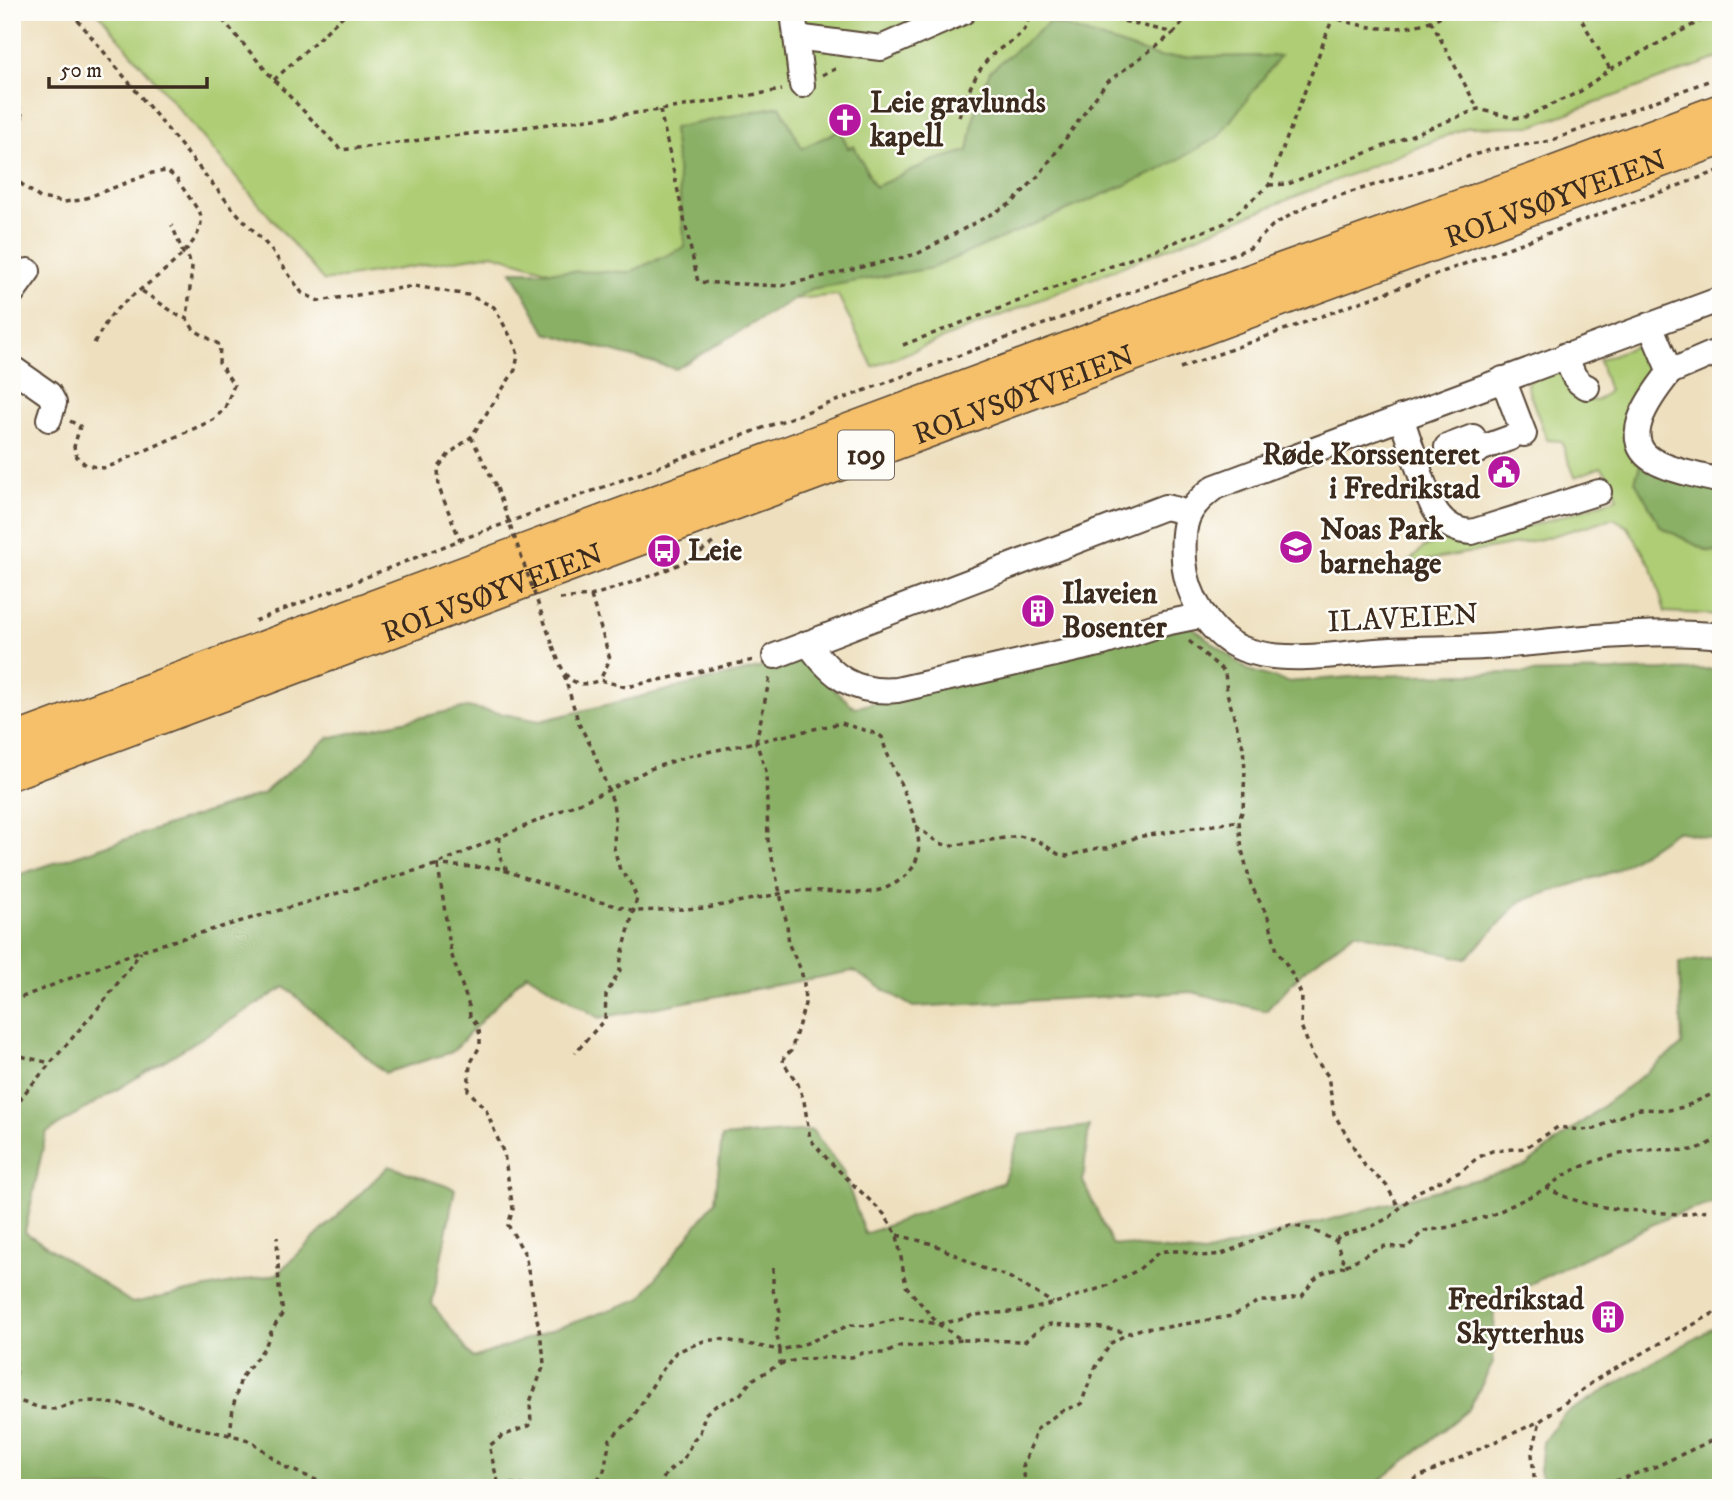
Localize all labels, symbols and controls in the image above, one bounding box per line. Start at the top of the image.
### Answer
scale bar [49,46,206,90]
text: 50 m [60,58,102,84]
place label: Leie gravlunds kapell [869,85,1046,156]
church icon: Leie gravlunds kapell [826,101,864,139]
street label: ROLVSØYVEIEN [1440,142,1672,257]
street label: ROLVSØYVEIEN [908,337,1140,454]
road number: 109 [838,430,894,480]
place label: Røde Korssenteret i Fredrikstad [1262,437,1481,508]
public building icon: Røde Korssenteret i Fredrikstad [1485,453,1523,491]
place label: Noas Park barnehage [1319,512,1445,583]
school or university icon: Noas Park barnehage [1277,528,1315,566]
bus stop icon: Leie [645,532,683,570]
place label: Leie [688,533,743,570]
street label: ROLVSØYVEIEN [377,536,608,652]
place label: Ilaveien Bosenter [1062,576,1168,647]
building icon: Ilaveien Bosenter [1019,592,1057,630]
street label: ILAVEIEN [1327,597,1479,641]
place label: Fredrikstad Skytterhus [1447,1282,1585,1353]
building icon: Fredrikstad Skytterhus [1589,1298,1627,1336]

